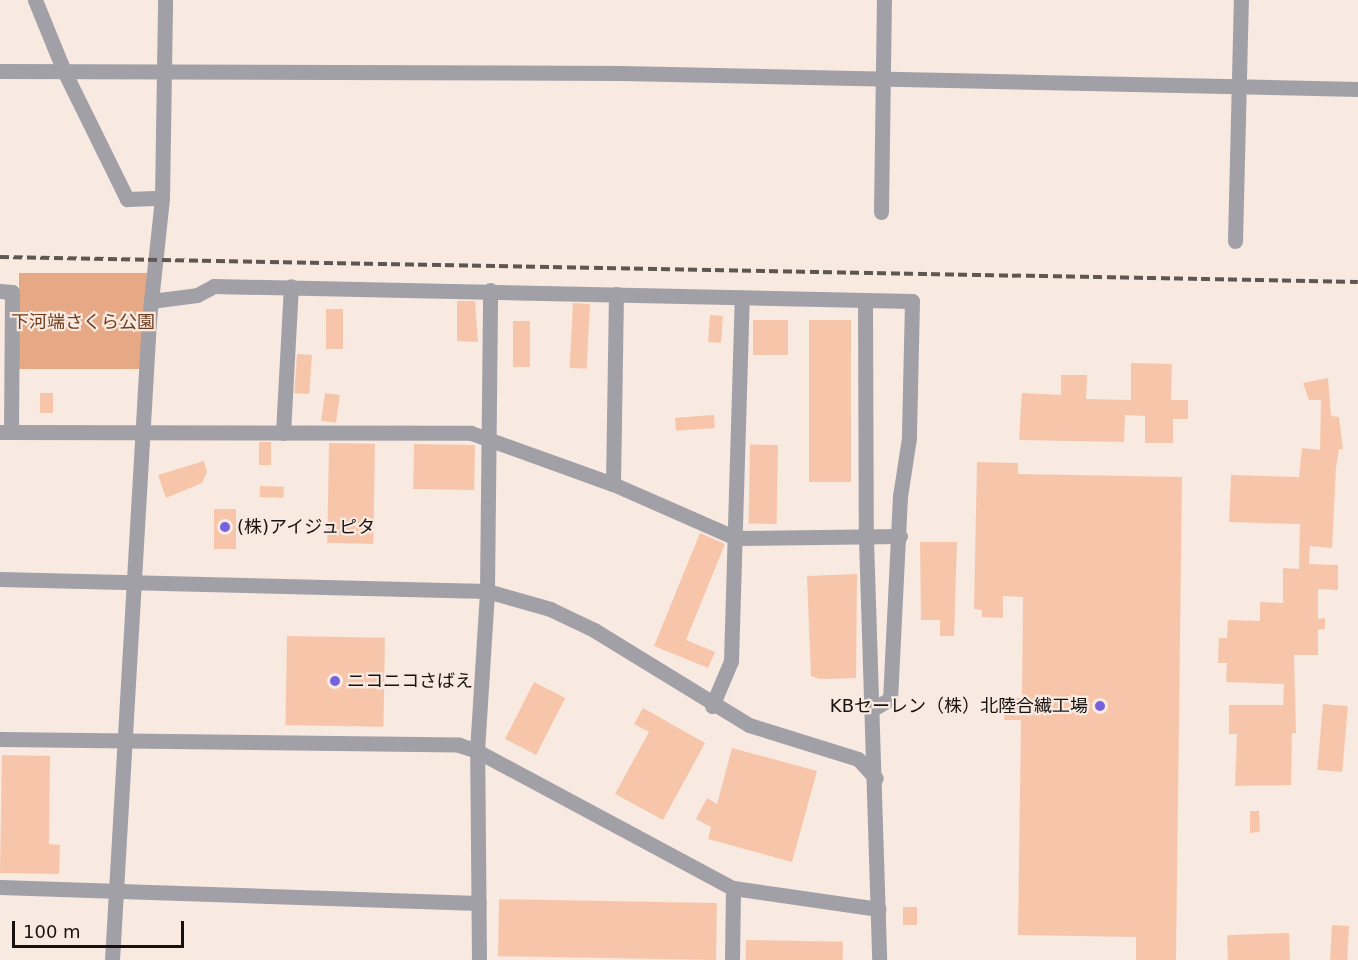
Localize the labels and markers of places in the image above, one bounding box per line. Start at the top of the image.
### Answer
place label: (株)アイジュピタ [237,516,377,538]
marker: (株)アイジュピタ [218,520,232,534]
place label: ニコニコさばえ [347,670,473,692]
marker: ニコニコさばえ [328,674,342,688]
place label: KBセーレン（株）北陸合繊工場 [830,695,1088,717]
marker: KBセーレン（株）北陸合繊工場 [1093,699,1107,713]

